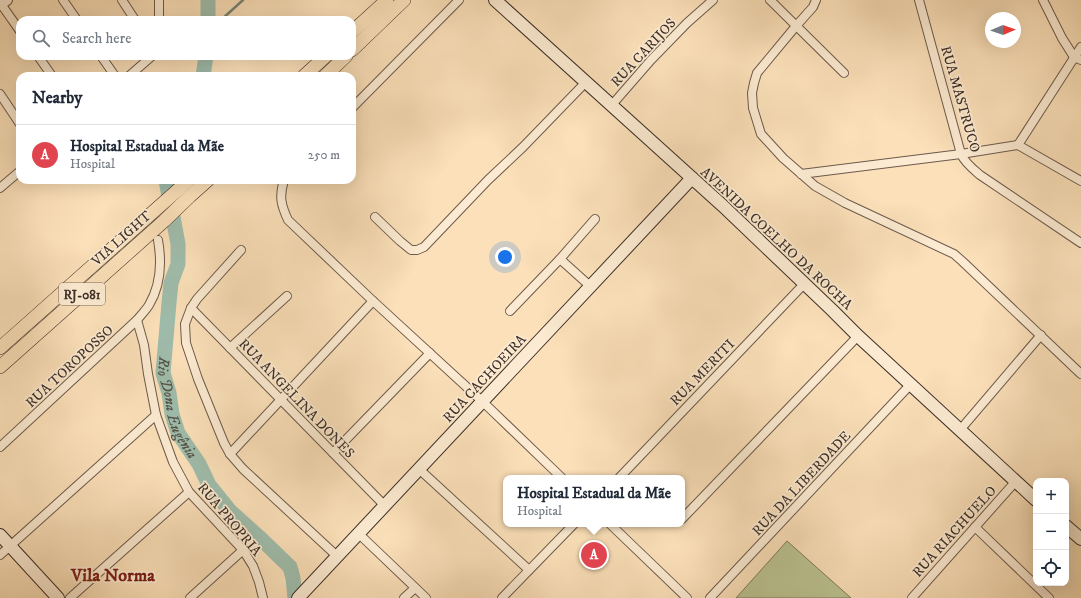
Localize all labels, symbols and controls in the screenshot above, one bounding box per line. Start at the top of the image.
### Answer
north arrow [985,12,1021,48]
street label: RUA CARIJOS [607,15,680,91]
search box [16,16,356,60]
icon: search [30,27,52,49]
text: Search here [62,29,131,48]
street label: RUA MASTRUCO [936,44,984,155]
text: Nearby [32,87,82,109]
text: Hospital Estadual da Mãe [70,137,224,156]
text: A [41,147,49,163]
text: 250 m [308,147,340,163]
text: Hospital [70,156,115,172]
street label: AVENIDA COELHO DA ROCHA [696,163,857,315]
street label: VIA LIGHT [87,207,156,271]
your location [495,247,515,267]
road number: RJ-081 [59,283,105,305]
street label: RUA TOROPOSSO [22,321,117,412]
street label: RUA CACHOEIRA [439,330,531,427]
street label: RUA ANGELINA DONES [234,335,358,462]
street label: RUA MERITI [666,335,739,410]
water label: Rio Dona Eugênia [153,355,202,462]
street label: RUA DA LIBERDADE [748,427,855,540]
popup [503,475,685,527]
map controls [1033,478,1069,586]
button: + [1033,478,1069,514]
street label: RUA PROPRIA [193,479,266,561]
street label: RUA RIACHUELO [909,482,1001,581]
text: Hospital Estadual da Mãe [517,484,671,503]
text: Hospital [517,503,562,519]
button: − [1033,514,1069,550]
pin: A [581,540,607,570]
button: locate [1033,550,1069,586]
district label: Vila Norma [70,565,155,587]

